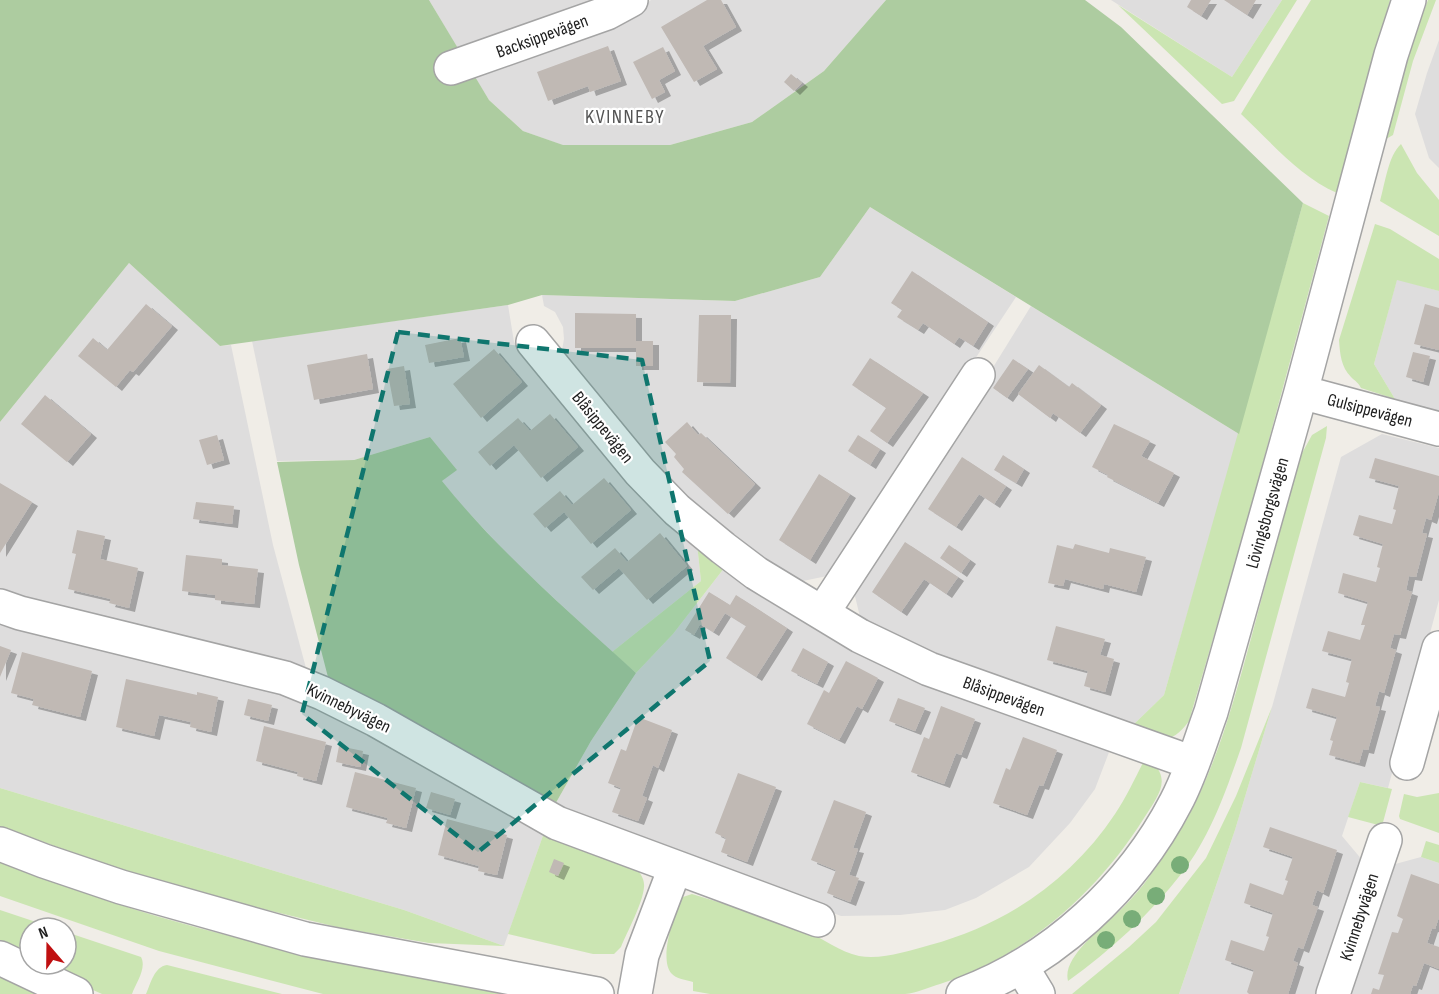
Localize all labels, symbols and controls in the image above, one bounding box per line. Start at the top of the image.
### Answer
street label: Backsippevägen [493,10,591,63]
district label: KVINNEBY [585,105,665,129]
street label: Blåsippevägen [567,387,638,467]
street label: Gulsippevägen [1325,389,1415,432]
street label: Lövingsborgsvägen [1242,455,1293,571]
street label: Blåsippevägen [960,672,1048,721]
street label: Kvinnebyvägen [303,679,394,738]
street label: Kvinnebyvägen [1335,871,1383,963]
north arrow [18,916,78,976]
text: N [36,923,51,944]

